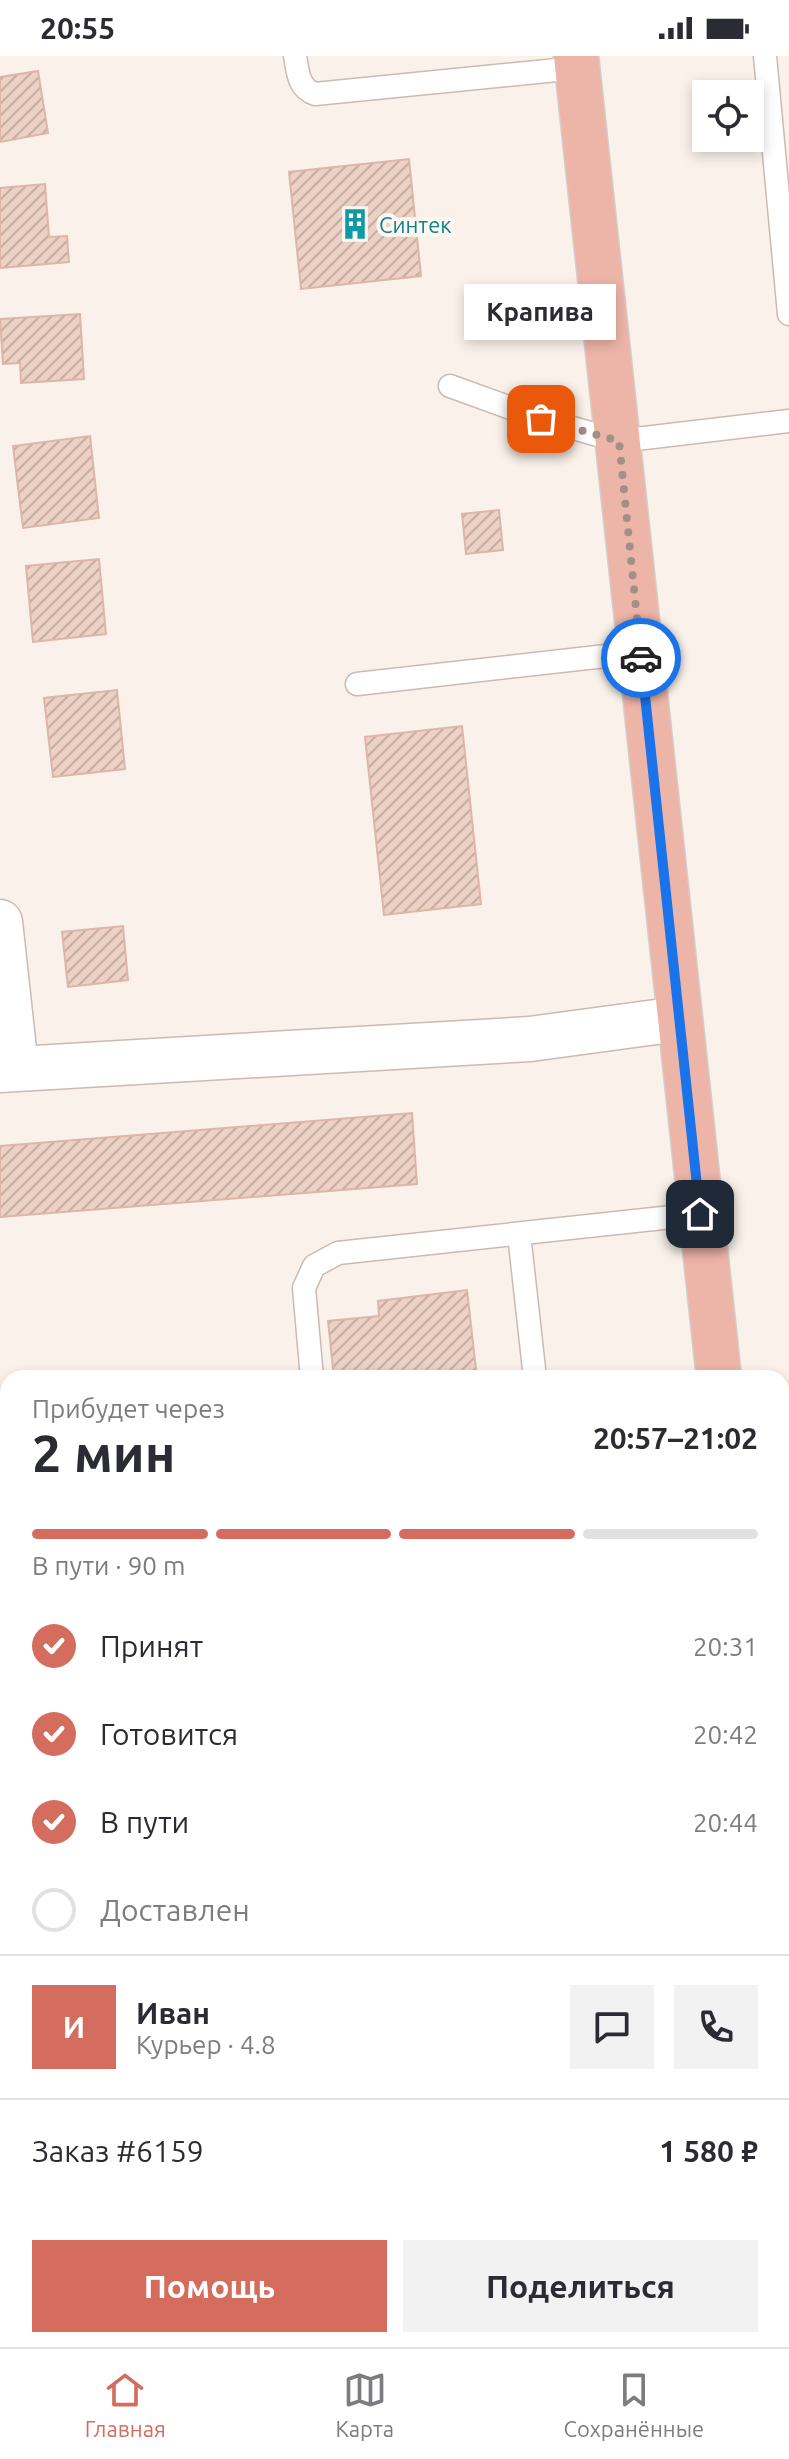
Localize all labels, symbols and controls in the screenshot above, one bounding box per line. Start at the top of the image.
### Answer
text: 20:55 [40,11,115,45]
map controls [692,80,764,152]
button: locate [692,80,764,152]
building icon: Синтек [338,207,372,241]
place label: Синтек [379,212,452,237]
callout: Крапива [465,283,617,339]
text: Крапива [486,297,594,326]
pin [507,385,575,453]
icon: bag [519,397,563,441]
courier [601,618,681,698]
icon: car [619,636,663,680]
pin [666,1180,734,1248]
icon: home [678,1192,722,1236]
text: Прибудет через [32,1394,225,1423]
text: 20:57–21:02 [593,1421,758,1455]
text: 2 мин [32,1424,175,1482]
text: В пути · 90 m [32,1551,185,1580]
icon: check [32,1624,76,1668]
text: Принят [100,1629,203,1663]
text: 20:31 [693,1632,758,1661]
icon: check [32,1712,76,1756]
text: Готовится [100,1717,238,1751]
text: 20:42 [693,1720,758,1749]
icon: check [32,1800,76,1844]
text: В пути [100,1805,189,1839]
text: 20:44 [693,1808,758,1837]
text: Доставлен [100,1893,250,1927]
button: chat [570,1985,654,2069]
button: phone [674,1985,758,2069]
text: Иван [136,1996,210,2030]
text: И [63,2010,85,2044]
text: Курьер · 4.8 [136,2030,276,2059]
text: Заказ #6159 [32,2134,204,2168]
text: 1 580 ₽ [659,2134,758,2168]
button: Помощь [32,2240,387,2332]
button: Поделиться [403,2240,758,2332]
tab: Главная [85,2368,166,2441]
tab: Карта [335,2368,394,2441]
tab: Сохранённые [564,2368,704,2441]

